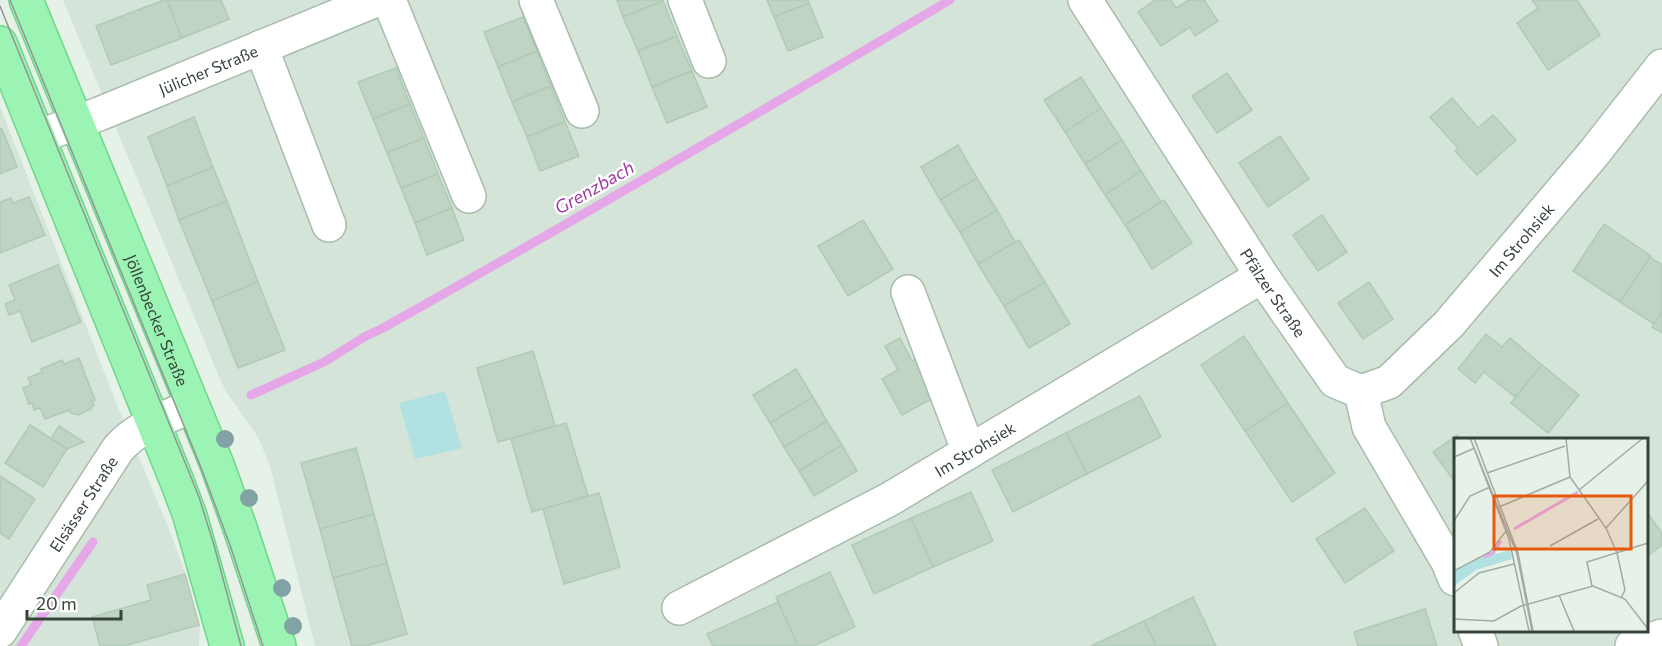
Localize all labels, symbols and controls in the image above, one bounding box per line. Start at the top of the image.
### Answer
street label: Jülicher Straße [156,40,260,98]
water label: Grenzbach [550,155,638,219]
street label: Im Strohsiek [1484,198,1557,280]
street label: Pfälzer Straße [1237,244,1311,340]
street label: Jöllenbecker Straße [122,251,193,389]
street label: Im Strohsiek [931,417,1019,480]
inset map [1454,438,1647,631]
street label: Elsässer Straße [45,452,121,555]
scale bar [27,583,122,621]
text: 20 m [36,592,77,614]

